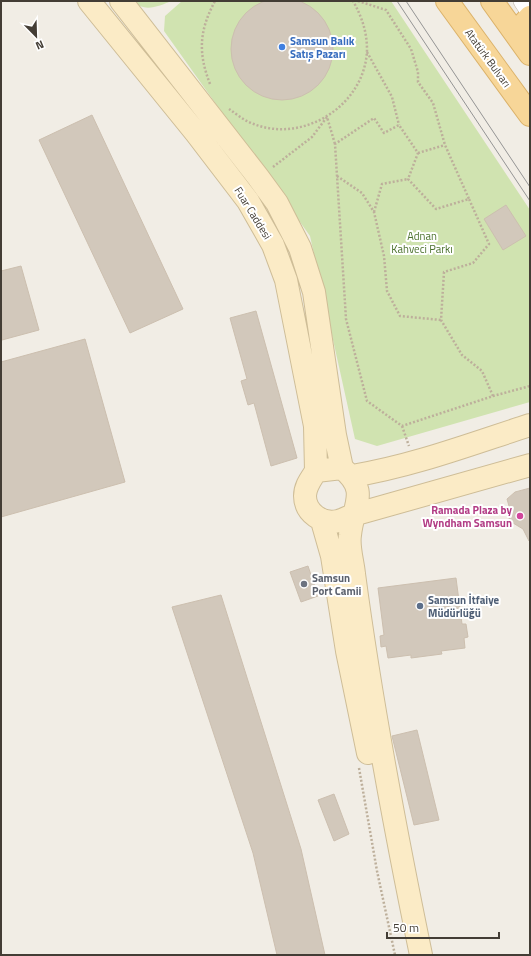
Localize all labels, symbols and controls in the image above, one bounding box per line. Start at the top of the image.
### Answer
north arrow [16,16,56,56]
street label: Atatürk Bulvarı [461,25,515,91]
place label: Samsun Balık Satış Pazarı [290,33,355,62]
text: N [33,36,47,54]
marker: Samsun Balık Satış Pazarı [277,42,287,52]
street label: Fuar Caddesi [230,184,276,242]
park label: Adnan Kahveci Parkı [391,228,453,257]
place label: Ramada Plaza by Wyndham Samsun [423,502,512,531]
marker: Ramada Plaza by Wyndham Samsun [515,511,525,521]
place label: Samsun Port Camii [312,570,362,599]
marker: Samsun Port Camii [299,579,309,589]
place label: Samsun İtfaiye Müdürlüğü [428,592,500,621]
marker: Samsun İtfaiye Müdürlüğü [415,601,425,611]
scale bar [387,914,499,940]
text: 50 m [393,918,419,937]

